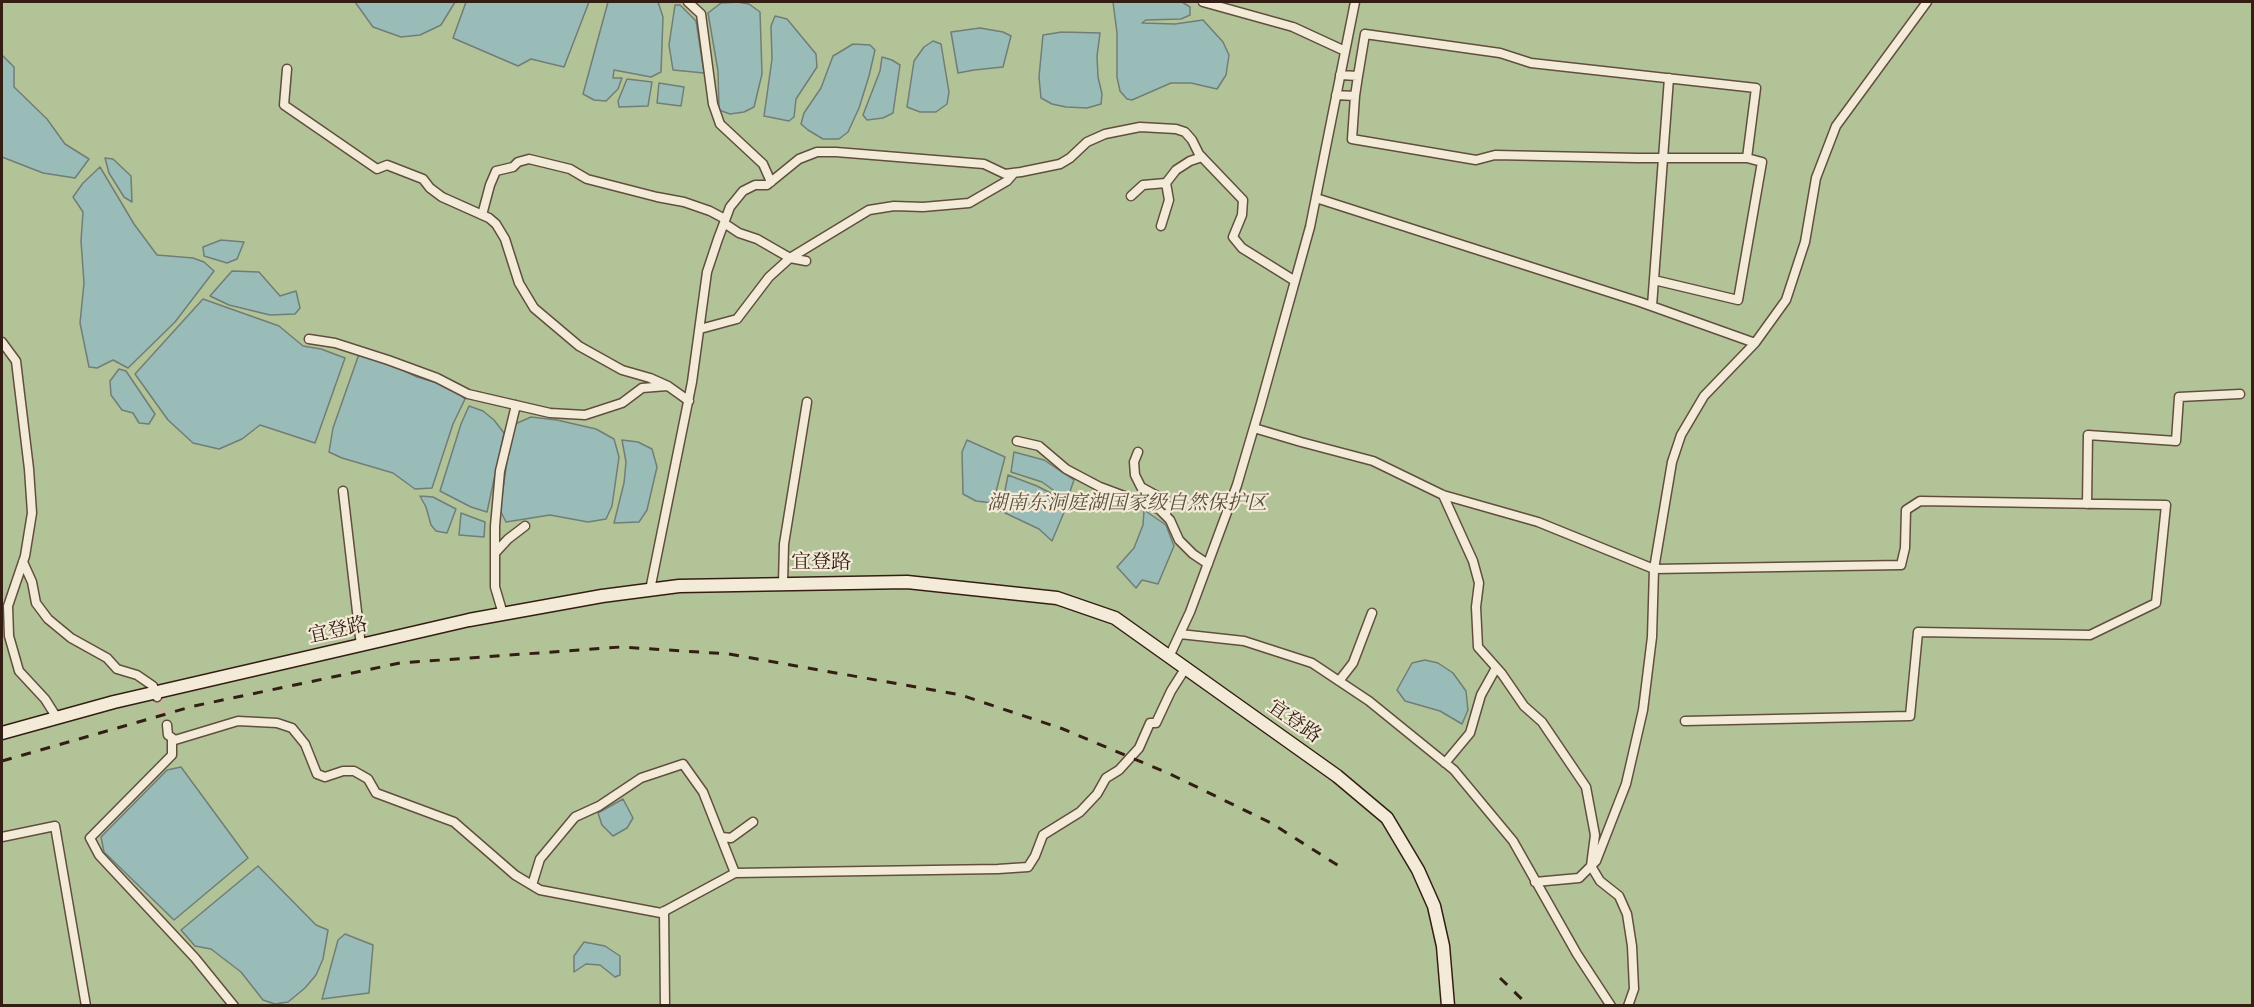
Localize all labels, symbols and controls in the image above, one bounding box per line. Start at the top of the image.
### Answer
park label: 湖南东洞庭湖国家级自然保护区 [987,492,1267,516]
street label: 宜登路 [791,551,851,575]
street label: 宜登路 [306,613,370,649]
street label: 宜登路 [1263,695,1325,749]

